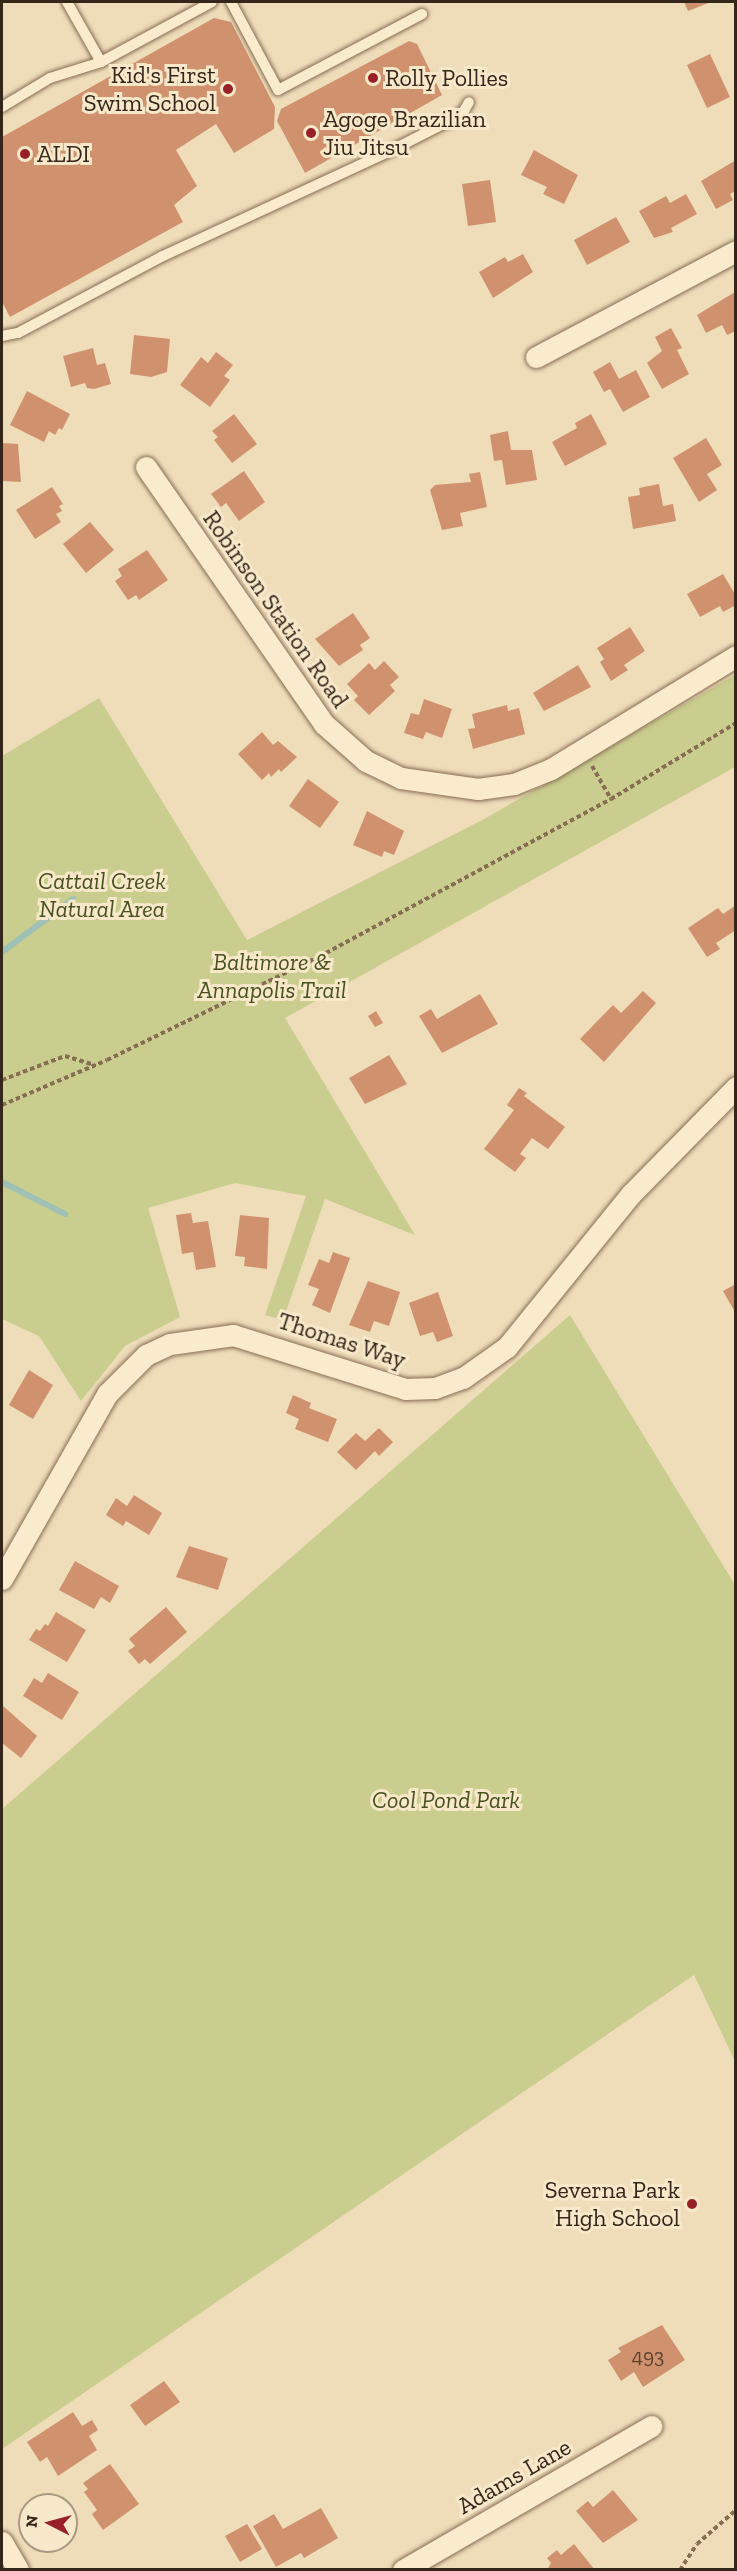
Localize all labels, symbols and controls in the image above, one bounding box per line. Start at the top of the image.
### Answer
place label: Kid's First Swim School [84,61,216,117]
place label: Rolly Pollies [385,64,509,92]
marker: Rolly Pollies [366,71,380,85]
marker: Kid's First Swim School [221,82,235,96]
place label: Agoge Brazilian Jiu Jitsu [323,105,486,161]
marker: Agoge Brazilian Jiu Jitsu [304,126,318,140]
place label: ALDI [37,140,90,168]
marker: ALDI [18,147,32,161]
street label: Robinson Station Road [197,505,355,713]
park label: Cattail Creek Natural Area [38,867,166,923]
park label: Baltimore & Annapolis Trail [197,948,347,1004]
street label: Thomas Way [274,1306,410,1374]
park label: Cool Pond Park [372,1786,520,1814]
place label: Severna Park High School [545,2176,680,2232]
marker: Severna Park High School [685,2197,699,2211]
house number: 493 [632,2343,664,2369]
street label: Adams Lane [452,2432,576,2520]
north arrow [18,2493,78,2553]
text: N [22,2514,42,2528]

